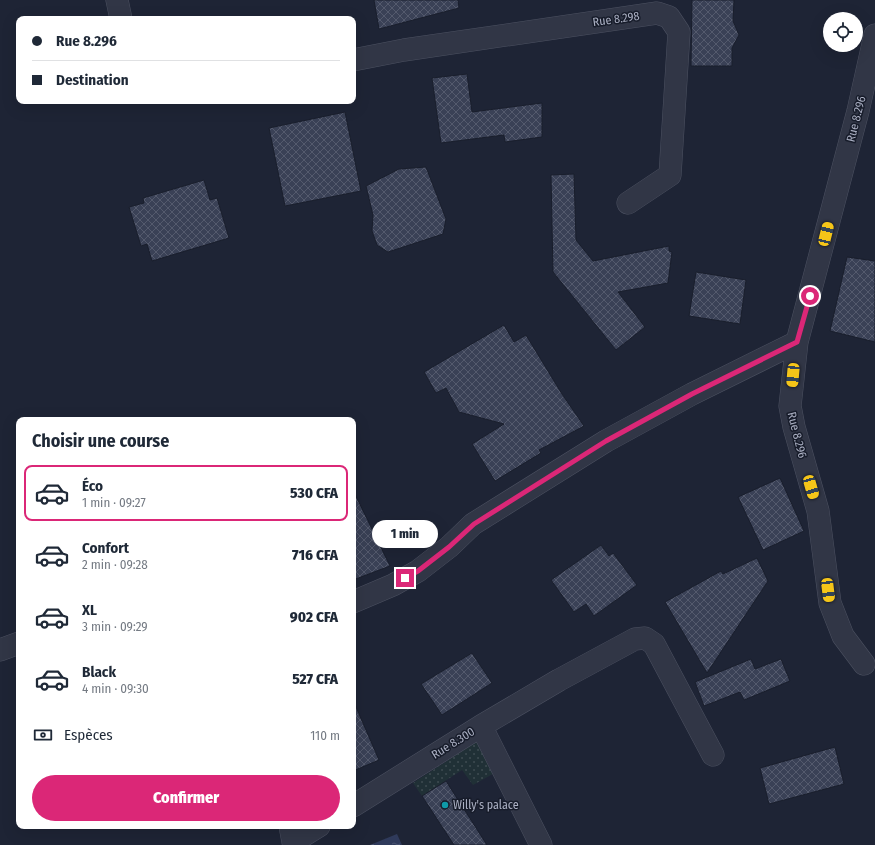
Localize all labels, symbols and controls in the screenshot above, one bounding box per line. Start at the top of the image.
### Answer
street label: Rue 8.298 [592,9,640,29]
map controls [823,12,863,52]
button: locate [823,12,863,52]
text: Rue 8.296 [56,32,117,50]
text: Destination [56,71,129,89]
street label: Rue 8.296 [844,94,868,144]
car [817,221,835,247]
route start [801,287,819,305]
car [786,363,800,387]
street label: Rue 8.296 [785,410,809,460]
text: Choisir une course [32,430,169,452]
car [802,474,820,500]
icon: car [34,475,70,511]
text: Éco [82,477,103,495]
text: 530 CFA [290,484,338,502]
text: 1 min · 09:27 [82,495,146,510]
callout: 1 min [372,520,438,548]
text: 1 min [391,526,419,541]
icon: car [34,537,70,573]
text: Confort [82,539,129,557]
text: 716 CFA [292,546,338,564]
text: 2 min · 09:28 [82,557,148,572]
route end [396,569,414,587]
car [821,577,835,603]
icon: car [34,599,70,635]
text: XL [82,601,97,619]
text: 902 CFA [290,608,338,626]
text: 3 min · 09:29 [82,619,148,634]
icon: car [34,661,70,697]
text: Black [82,663,116,681]
text: 527 CFA [292,670,338,688]
text: 4 min · 09:30 [82,681,149,696]
icon: cash [32,724,54,746]
street label: Rue 8.300 [429,724,477,762]
text: Espèces [64,726,113,744]
text: 110 m [310,728,340,743]
button: Confirmer [32,775,340,821]
place label: Willy's palace [453,798,519,812]
marker: Willy's palace [440,800,450,810]

